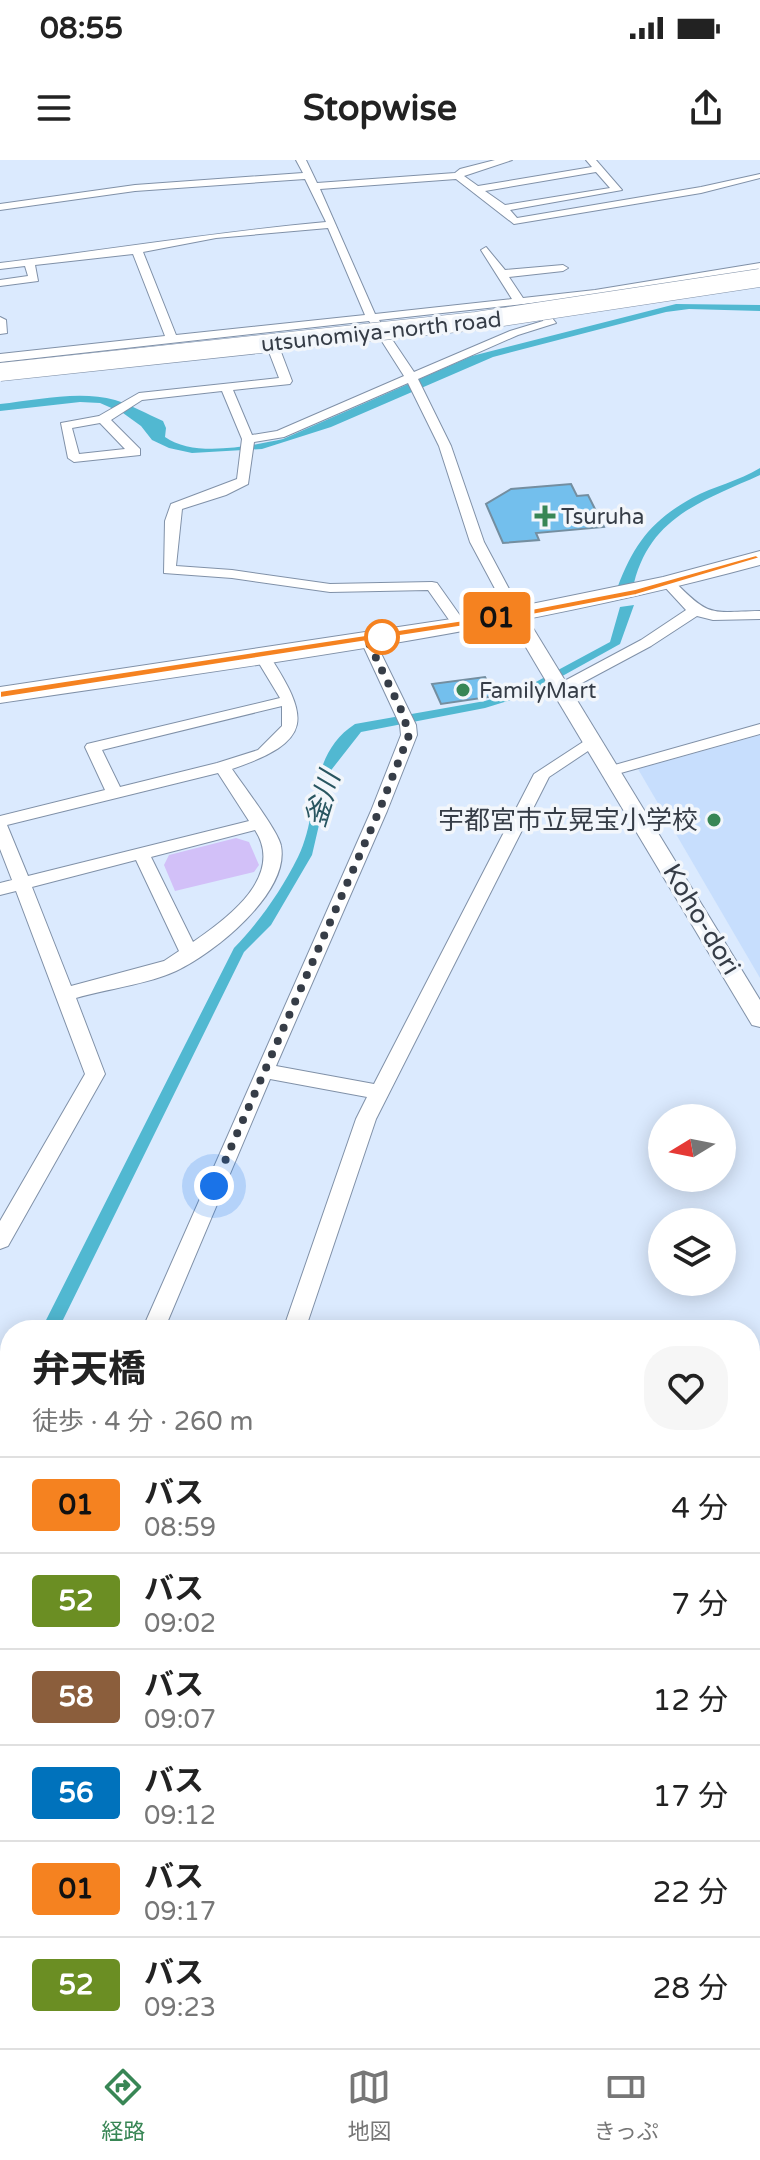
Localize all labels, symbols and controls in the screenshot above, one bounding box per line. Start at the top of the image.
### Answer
text: 08:55 [40,10,123,47]
icon: menu [32,86,76,130]
icon: share [684,86,728,130]
text: Stopwise [303,87,457,130]
street label: utsunomiya-north road [260,306,503,358]
place label: Tsuruha [561,504,644,530]
marker: Tsuruha [536,507,554,525]
line badge: 01 [461,592,533,644]
text: 01 [479,601,515,635]
unlabelled marker [365,620,399,654]
place label: FamilyMart [479,678,596,704]
marker: FamilyMart [454,681,472,699]
water label: 釜川 [299,765,348,831]
place label: 宇都宮市立晃宝小学校 [438,805,698,836]
marker: 宇都宮市立晃宝小学校 [705,811,723,829]
street label: Koho-dori [656,858,747,980]
north arrow [648,1104,736,1192]
map controls [648,1104,736,1296]
your location [194,1166,234,1206]
button: layers [648,1208,736,1296]
button: heart [644,1346,728,1430]
text: 弁天橋 [32,1347,146,1393]
text: 徒歩 · 4 分 · 260 m [32,1406,253,1437]
text: バス [144,1475,204,1512]
text: 01 [58,1488,94,1522]
text: 4 分 [671,1490,728,1527]
text: 08:59 [144,1512,216,1543]
text: バス [144,1571,204,1608]
text: 52 [58,1584,94,1618]
text: 7 分 [671,1586,728,1623]
text: 09:02 [144,1608,216,1639]
text: バス [144,1667,204,1704]
text: 58 [58,1680,94,1714]
text: 12 分 [653,1682,728,1719]
text: 09:07 [144,1704,216,1735]
text: バス [144,1763,204,1800]
text: 56 [58,1776,94,1810]
text: 17 分 [653,1778,728,1815]
text: 09:12 [144,1800,216,1831]
text: バス [144,1859,204,1896]
text: 01 [58,1872,94,1906]
text: 22 分 [653,1874,728,1911]
text: 09:17 [144,1896,216,1927]
text: バス [144,1955,204,1992]
text: 52 [58,1968,94,2002]
text: 28 分 [653,1970,728,2007]
text: 09:23 [144,1992,216,2023]
tab: 経路 [101,2065,145,2145]
tab: 地図 [347,2065,391,2145]
tab: きっぷ [594,2065,659,2145]

